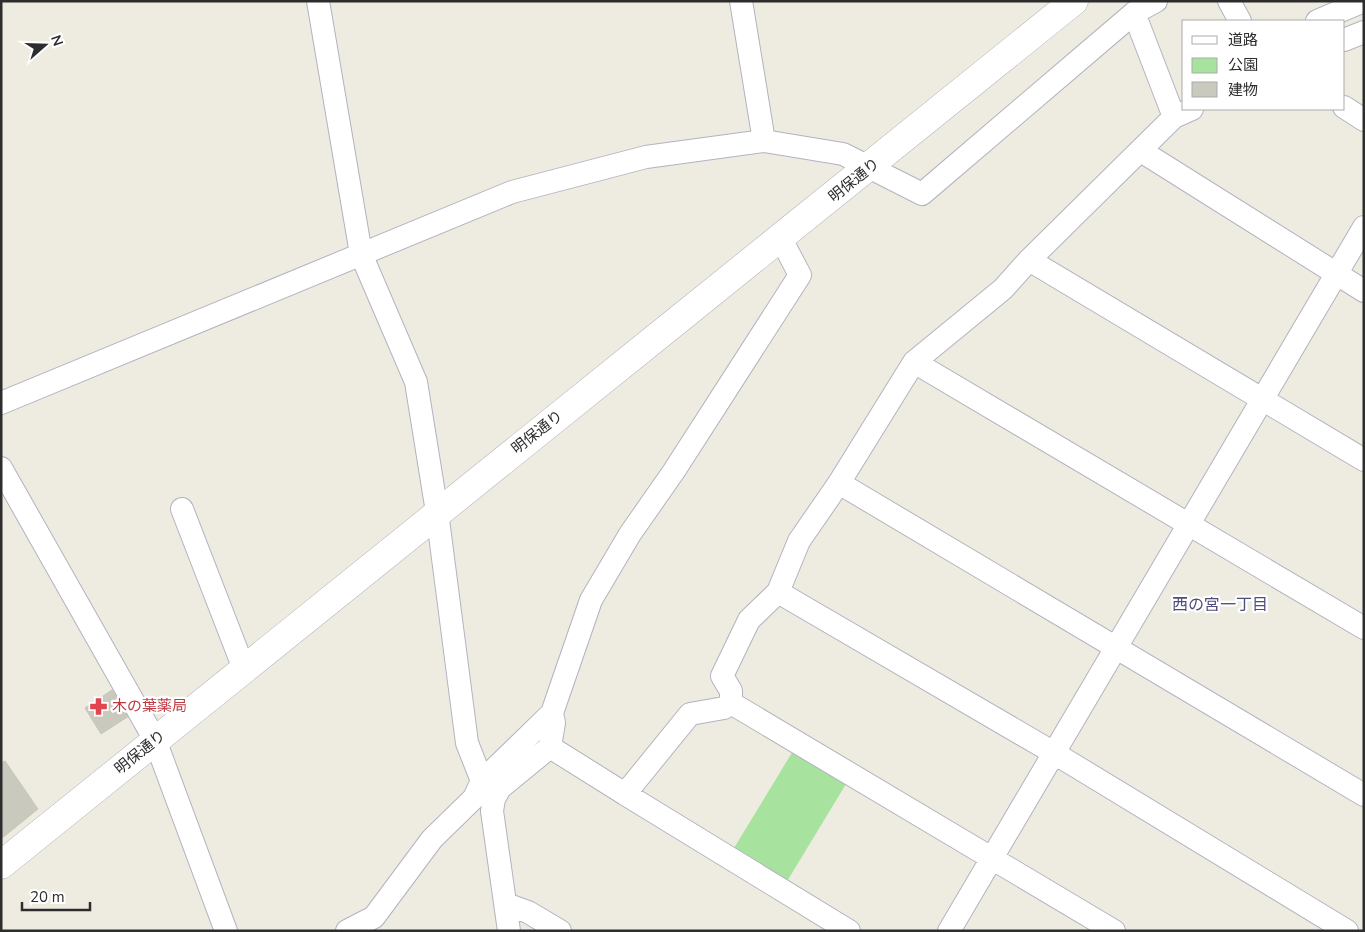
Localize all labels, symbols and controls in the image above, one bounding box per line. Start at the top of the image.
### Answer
north arrow [20,20,70,70]
legend [1182,20,1345,110]
text: 道路 [1228,30,1258,50]
text: N [46,33,67,49]
text: 公園 [1228,55,1258,75]
text: 建物 [1228,80,1258,100]
street label: 明保通り [824,153,884,207]
street label: 明保通り [507,406,567,458]
district label: 西の宮一丁目 [1172,594,1268,616]
pharmacy icon: 木の葉薬局 [88,696,108,716]
place label: 木の葉薬局 [112,696,187,716]
street label: 明保通り [110,725,170,779]
scale bar [22,880,90,912]
text: 20 m [30,887,65,907]

